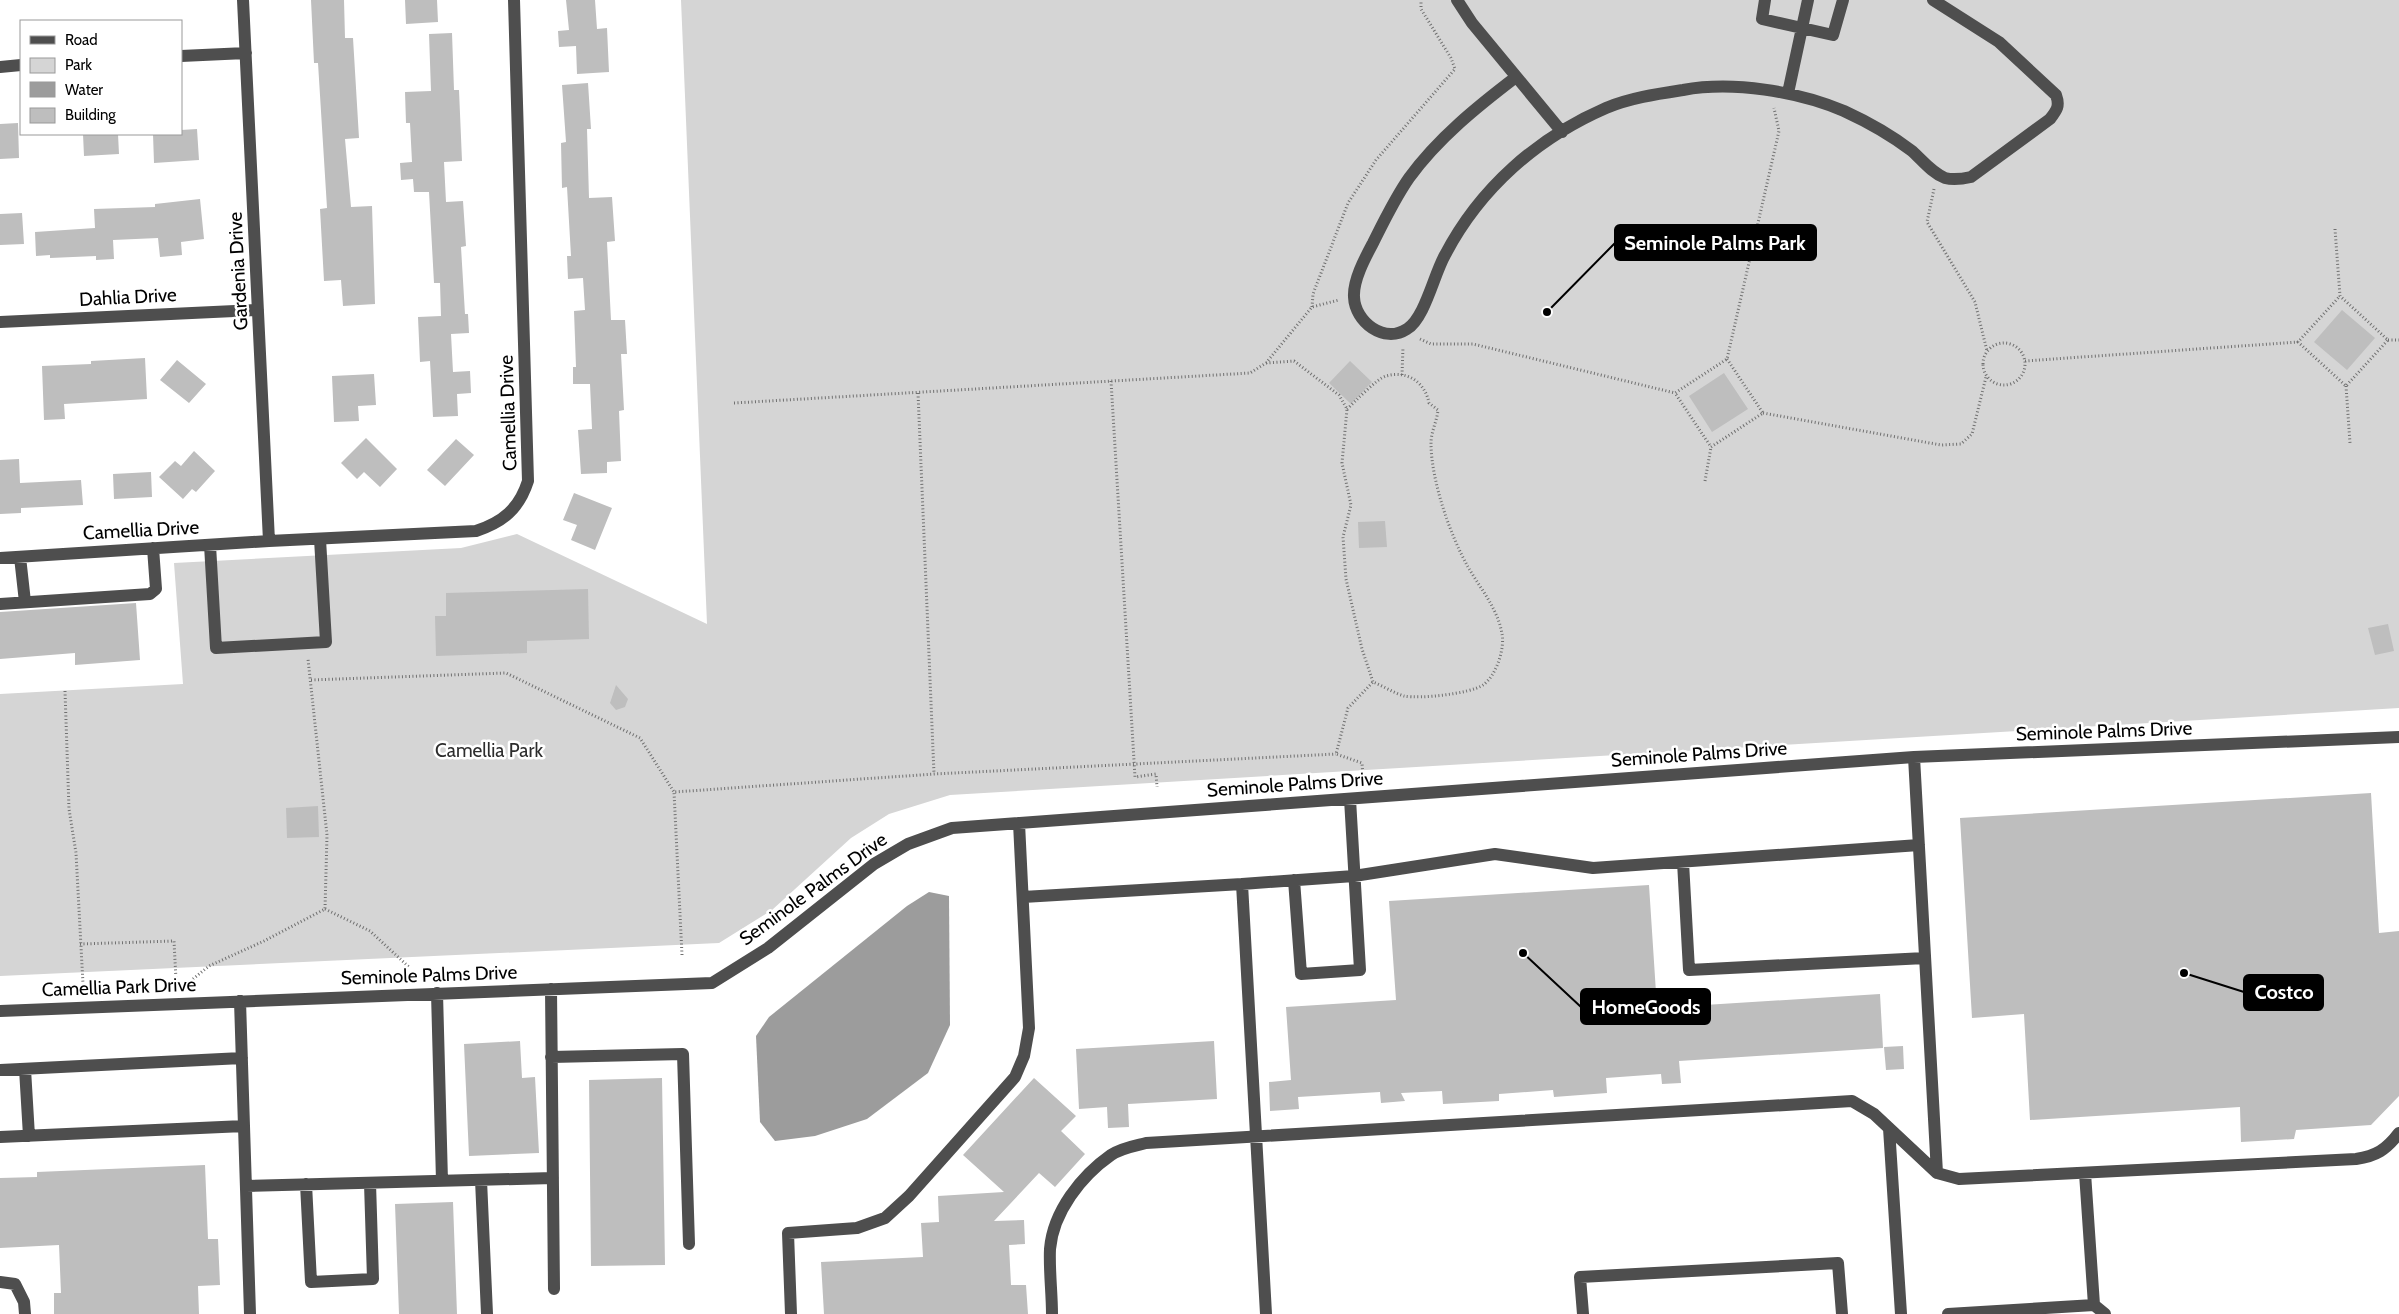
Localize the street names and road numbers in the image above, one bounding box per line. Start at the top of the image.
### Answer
street label: Gardenia Drive [223,211,253,331]
street label: Dahlia Drive [79,283,178,311]
street label: Camellia Drive [494,354,522,471]
street label: Camellia Drive [82,515,200,545]
street label: Seminole Palms Drive [2015,716,2193,746]
street label: Seminole Palms Drive [1610,736,1788,772]
street label: Seminole Palms Drive [1206,766,1384,802]
street label: Seminole Palms Drive [735,828,891,950]
street label: Seminole Palms Drive [340,960,518,990]
street label: Camellia Park Drive [41,973,197,1001]

